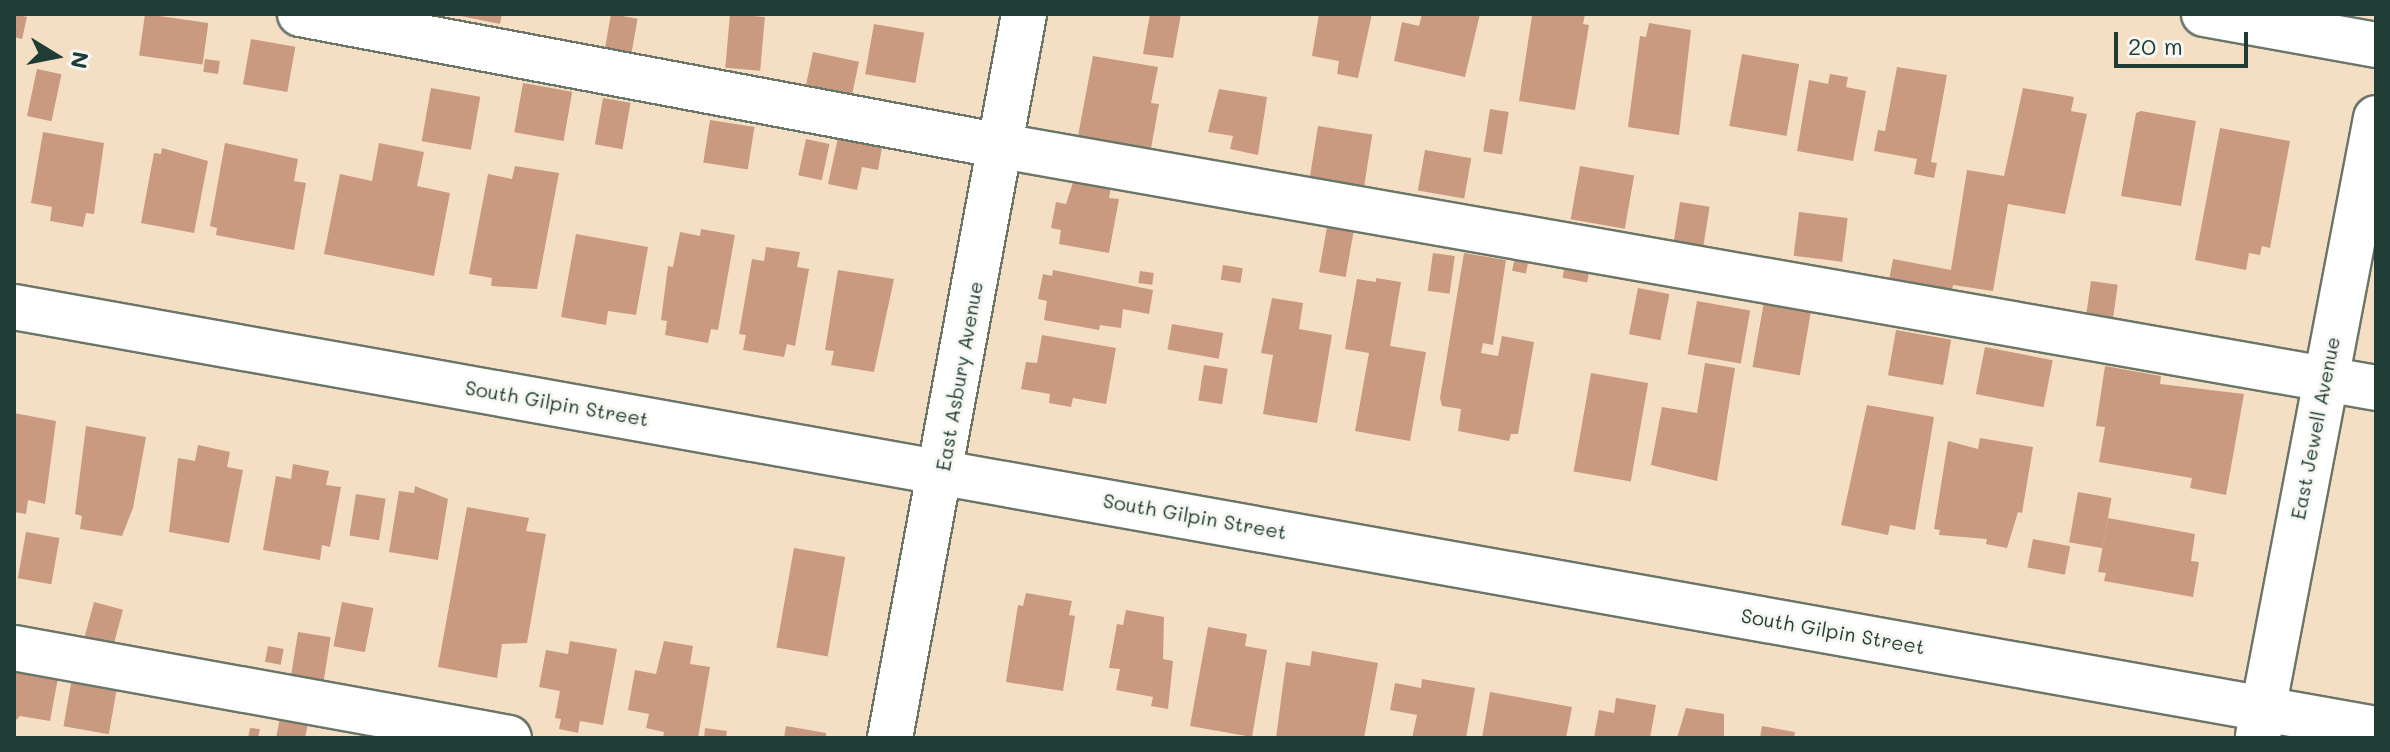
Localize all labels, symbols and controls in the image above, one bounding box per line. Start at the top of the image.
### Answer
north arrow [16,16,96,96]
scale bar [2118,16,2252,66]
text: 20 m [2128,30,2183,61]
text: N [64,50,96,71]
street label: East Asbury Avenue [930,279,988,473]
street label: East Jewell Avenue [2286,335,2344,521]
street label: South Gilpin Street [463,375,651,431]
street label: South Gilpin Street [1101,488,1289,544]
street label: South Gilpin Street [1739,603,1927,659]

